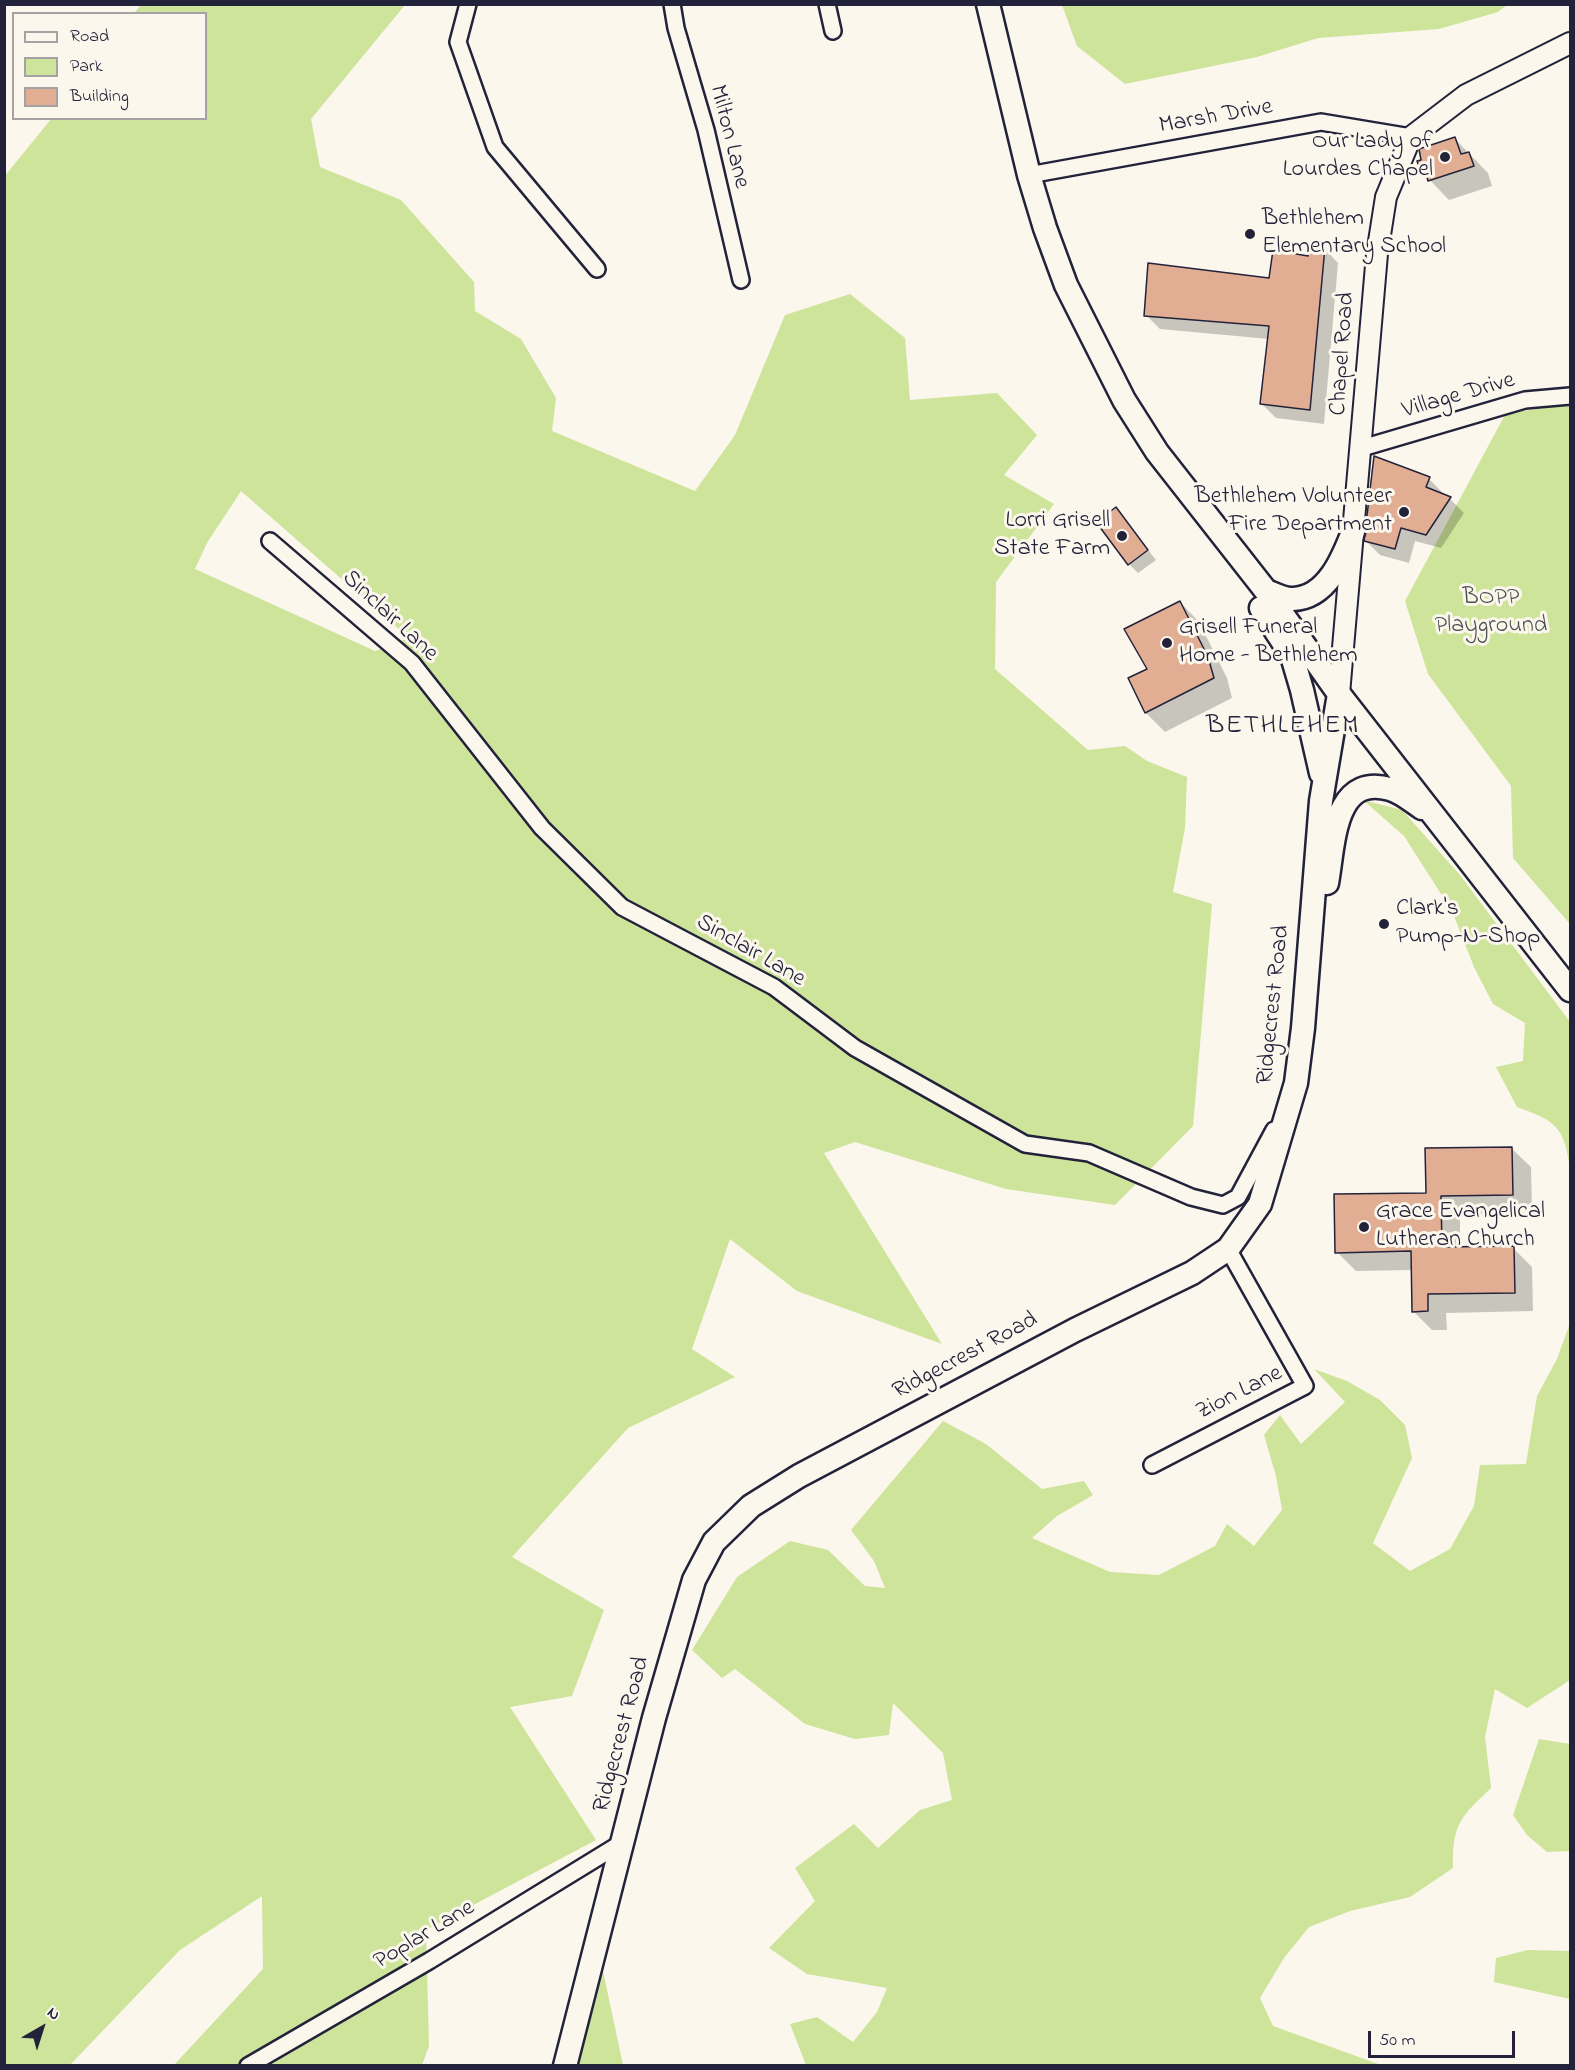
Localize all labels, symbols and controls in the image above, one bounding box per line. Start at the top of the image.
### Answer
legend [12,12,207,120]
text: Road [70,24,109,50]
text: Park [70,54,103,80]
street label: Milton Lane [701,82,755,192]
text: Building [70,84,129,110]
street label: Marsh Drive [1157,94,1275,142]
place label: Our Lady of Lourdes Chapel [1283,129,1433,185]
marker: Our Lady of Lourdes Chapel [1438,150,1452,164]
place label: Bethlehem Elementary School [1262,206,1446,262]
marker: Bethlehem Elementary School [1243,227,1257,241]
street label: Chapel Road [1325,291,1363,417]
street label: Village Drive [1400,367,1518,427]
place label: Bethlehem Volunteer Fire Department [1195,484,1392,540]
marker: Bethlehem Volunteer Fire Department [1397,505,1411,519]
place label: Lorri Grisell State Farm [994,508,1110,564]
marker: Lorri Grisell State Farm [1115,529,1129,543]
street label: Sinclair Lane [335,565,443,669]
park label: BOPP Playground [1435,585,1547,641]
place label: Grisell Funeral Home - Bethlehem [1179,615,1358,671]
marker: Grisell Funeral Home - Bethlehem [1160,636,1174,650]
district label: BETHLEHEM [1206,712,1360,744]
place label: Clark's Pump-N-Shop [1396,896,1540,952]
street label: Sinclair Lane [690,909,810,995]
marker: Clark's Pump-N-Shop [1377,917,1391,931]
street label: Ridgecrest Road [1252,924,1298,1086]
place label: Grace Evangelical Lutheran Church [1376,1199,1545,1255]
marker: Grace Evangelical Lutheran Church [1357,1220,1371,1234]
street label: Ridgecrest Road [889,1307,1043,1407]
street label: Zion Lane [1192,1360,1288,1428]
street label: Ridgecrest Road [588,1654,658,1816]
street label: Poplar Lane [370,1895,480,1977]
north arrow [12,1998,72,2058]
text: N [42,2001,65,2027]
scale bar [1371,2019,1518,2057]
text: 50 m [1379,2028,1416,2054]

